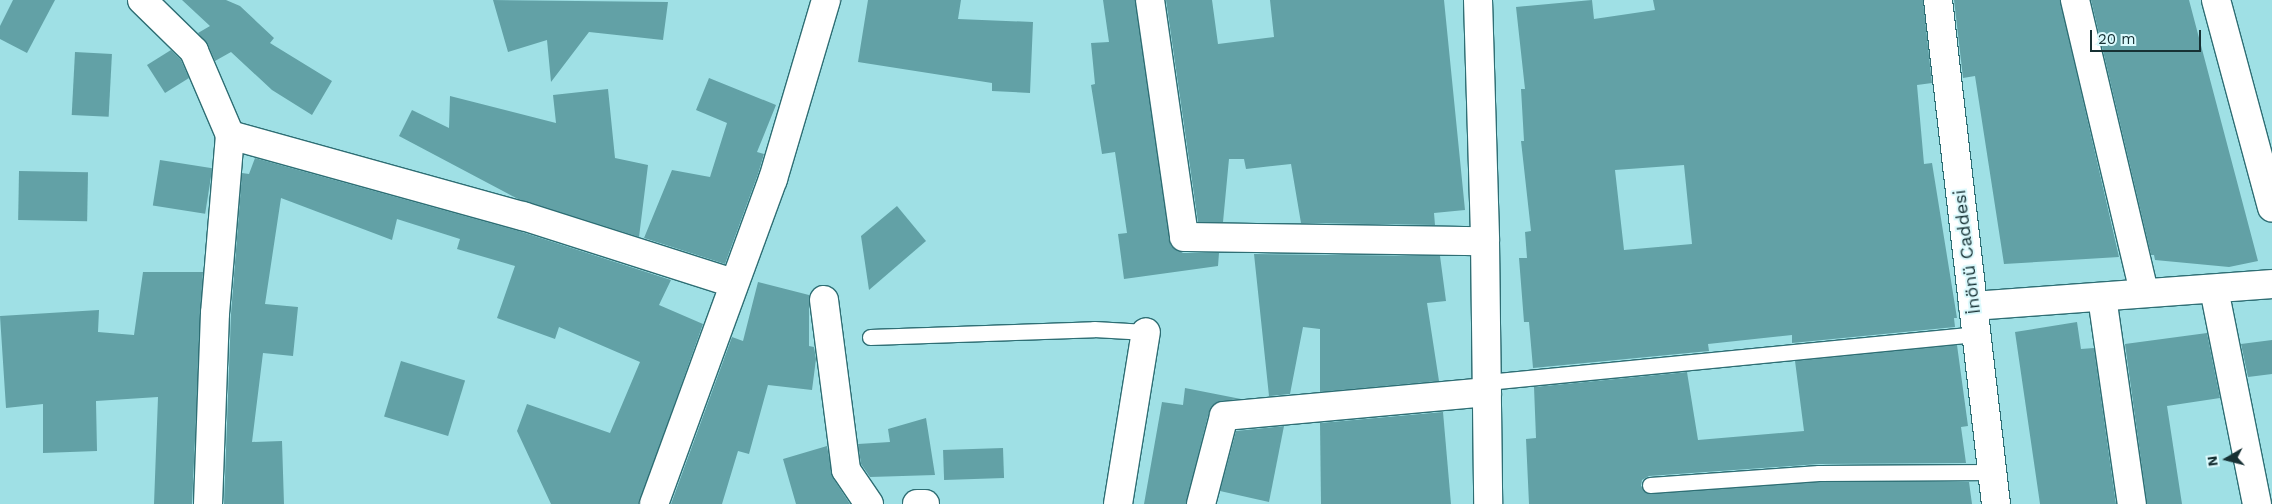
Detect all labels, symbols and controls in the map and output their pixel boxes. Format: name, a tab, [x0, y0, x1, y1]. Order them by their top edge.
scale bar	[2092, 20, 2203, 52]
text: 20 m	[2098, 30, 2136, 48]
street label: İnönü Caddesi	[1949, 188, 1985, 316]
north arrow	[2202, 434, 2252, 484]
text: N	[2204, 455, 2221, 467]

